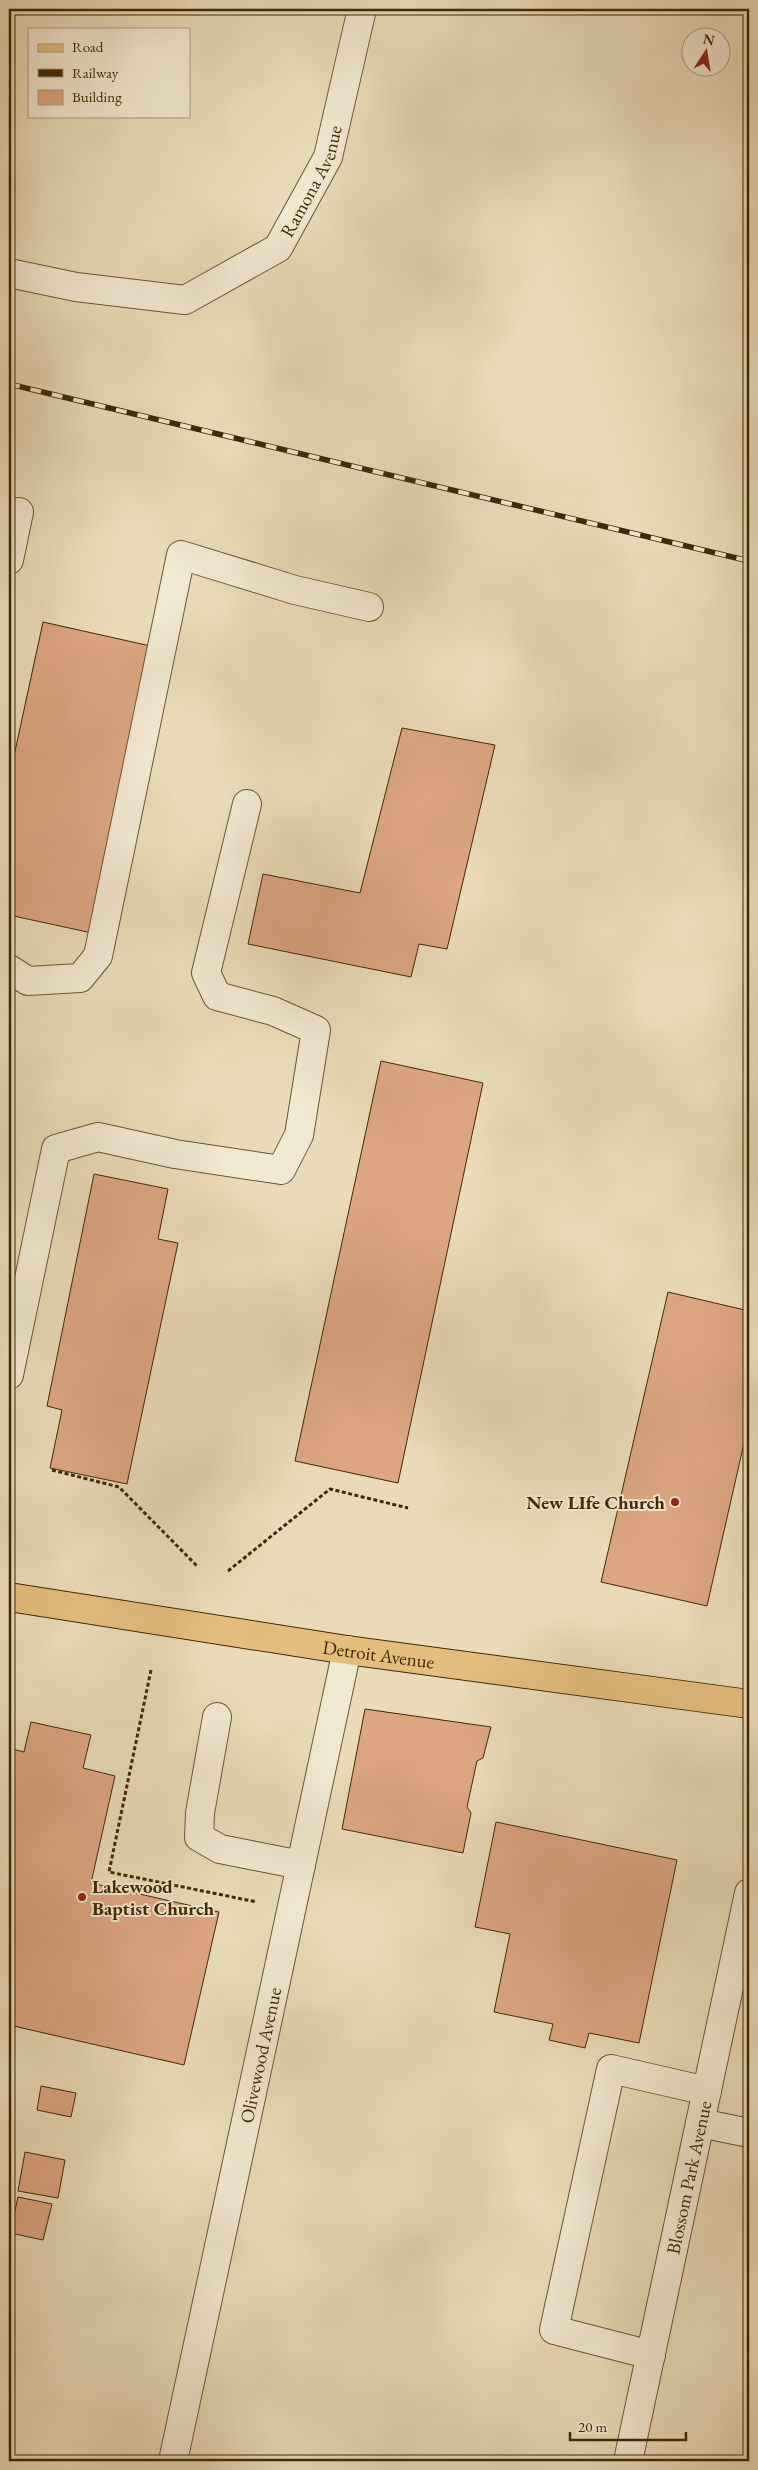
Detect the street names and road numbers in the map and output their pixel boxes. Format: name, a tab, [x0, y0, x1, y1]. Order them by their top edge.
street label: Ramona Avenue	[274, 123, 348, 242]
street label: Detroit Avenue	[321, 1634, 436, 1675]
street label: Olivewood Avenue	[234, 1985, 287, 2126]
street label: Blossom Park Avenue	[660, 2098, 717, 2256]

